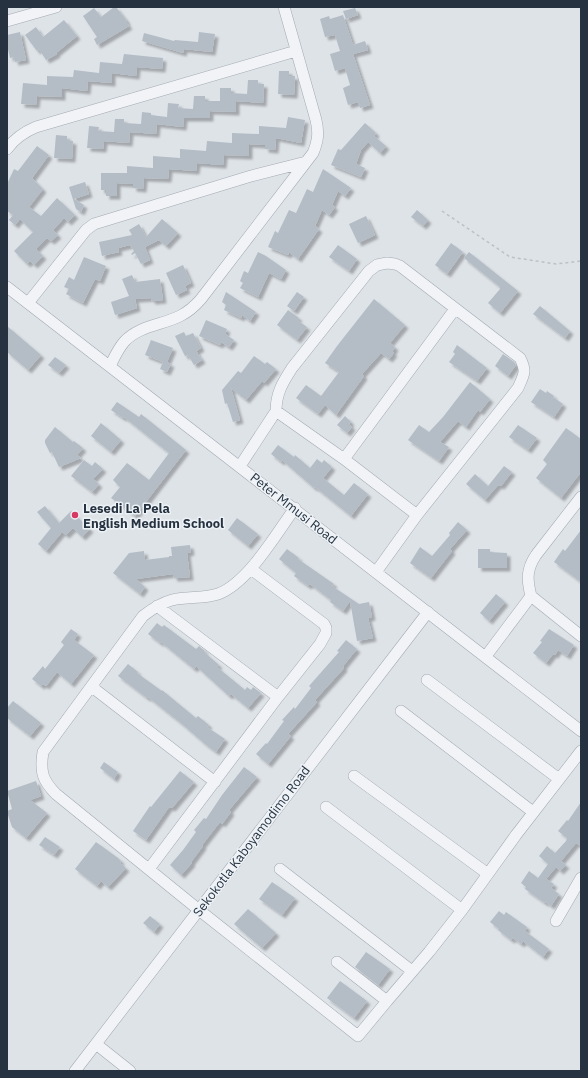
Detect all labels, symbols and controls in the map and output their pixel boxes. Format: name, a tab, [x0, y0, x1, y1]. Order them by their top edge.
street label: Peter Mmusi Road	[247, 469, 341, 548]
place label: Lesedi La Pela English Medium School	[83, 500, 224, 532]
marker: Lesedi La Pela English Medium School	[70, 510, 80, 520]
street label: Sekokotla Kaboyamodimo Road	[189, 762, 314, 920]

